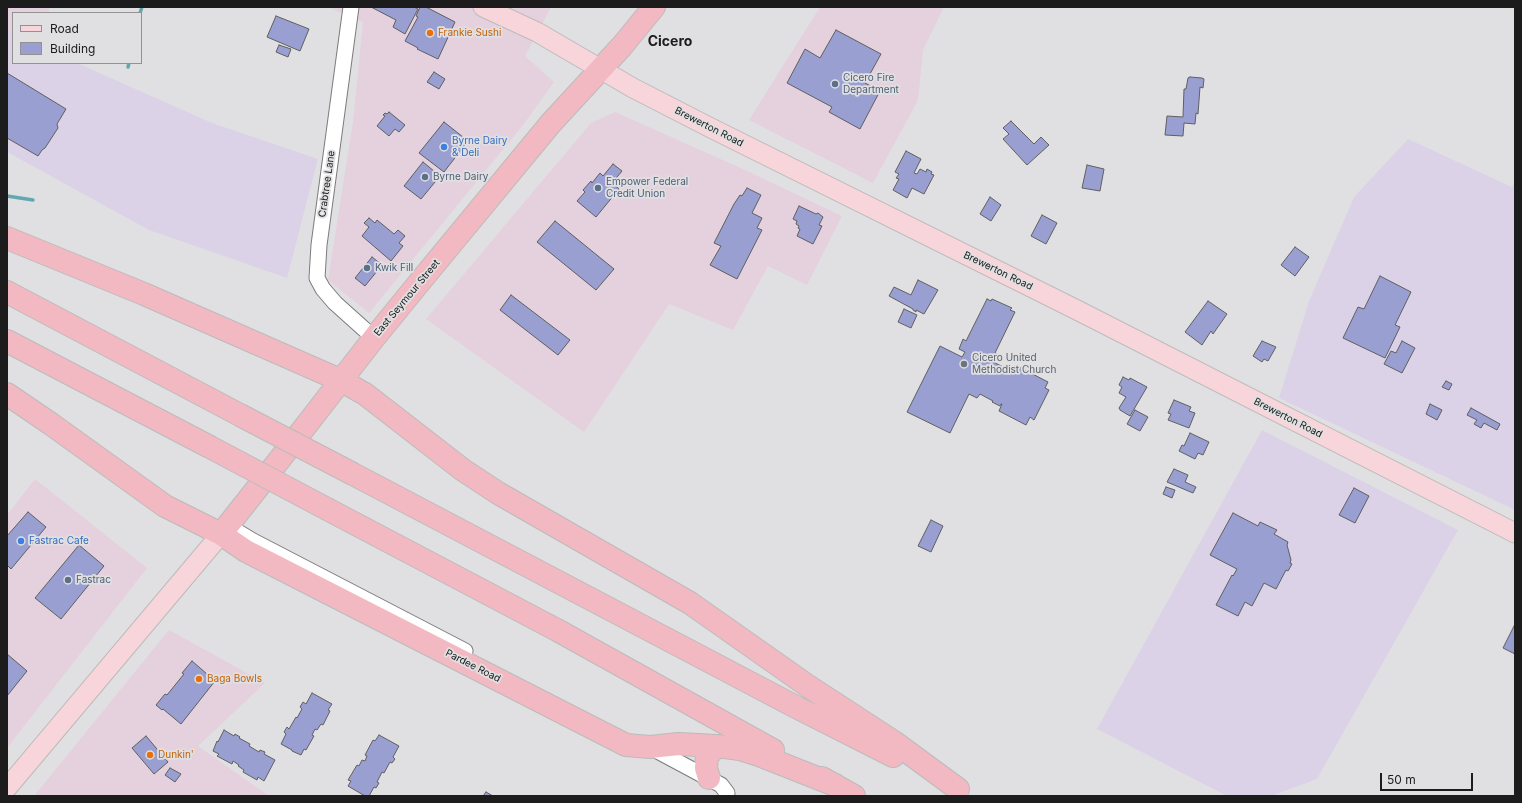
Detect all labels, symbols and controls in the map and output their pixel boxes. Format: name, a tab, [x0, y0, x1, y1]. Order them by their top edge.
legend	[12, 12, 142, 64]
text: Road	[50, 21, 79, 36]
place label: Frankie Sushi	[438, 27, 501, 39]
marker: Frankie Sushi	[425, 28, 435, 38]
district label: Cicero	[648, 34, 692, 50]
text: Building	[50, 41, 95, 56]
place label: Cicero Fire Department	[843, 72, 899, 96]
marker: Cicero Fire Department	[830, 79, 840, 89]
street label: Brewerton Road	[673, 105, 745, 149]
place label: Byrne Dairy & Deli	[452, 135, 507, 158]
marker: Byrne Dairy & Deli	[439, 142, 449, 152]
street label: Crabtree Lane	[316, 150, 338, 218]
place label: Byrne Dairy	[433, 171, 488, 183]
marker: Byrne Dairy	[420, 172, 430, 182]
place label: Empower Federal Credit Union	[606, 176, 688, 200]
marker: Empower Federal Credit Union	[593, 183, 603, 193]
street label: Brewerton Road	[961, 249, 1035, 293]
street label: East Seymour Street	[372, 257, 442, 339]
place label: Kwik Fill	[375, 262, 413, 274]
marker: Kwik Fill	[362, 263, 372, 273]
place label: Cicero United Methodist Church	[972, 352, 1056, 376]
marker: Cicero United Methodist Church	[959, 359, 969, 369]
street label: Brewerton Road	[1252, 396, 1324, 440]
place label: Fastrac Cafe	[29, 535, 89, 547]
marker: Fastrac Cafe	[16, 536, 26, 546]
place label: Fastrac	[76, 574, 111, 586]
marker: Fastrac	[63, 575, 73, 585]
street label: Pardee Road	[443, 647, 503, 685]
place label: Baga Bowls	[207, 673, 262, 685]
marker: Baga Bowls	[194, 674, 204, 684]
place label: Dunkin'	[158, 749, 194, 761]
marker: Dunkin'	[145, 750, 155, 760]
scale bar	[1382, 765, 1475, 791]
text: 50 m	[1387, 772, 1416, 787]

